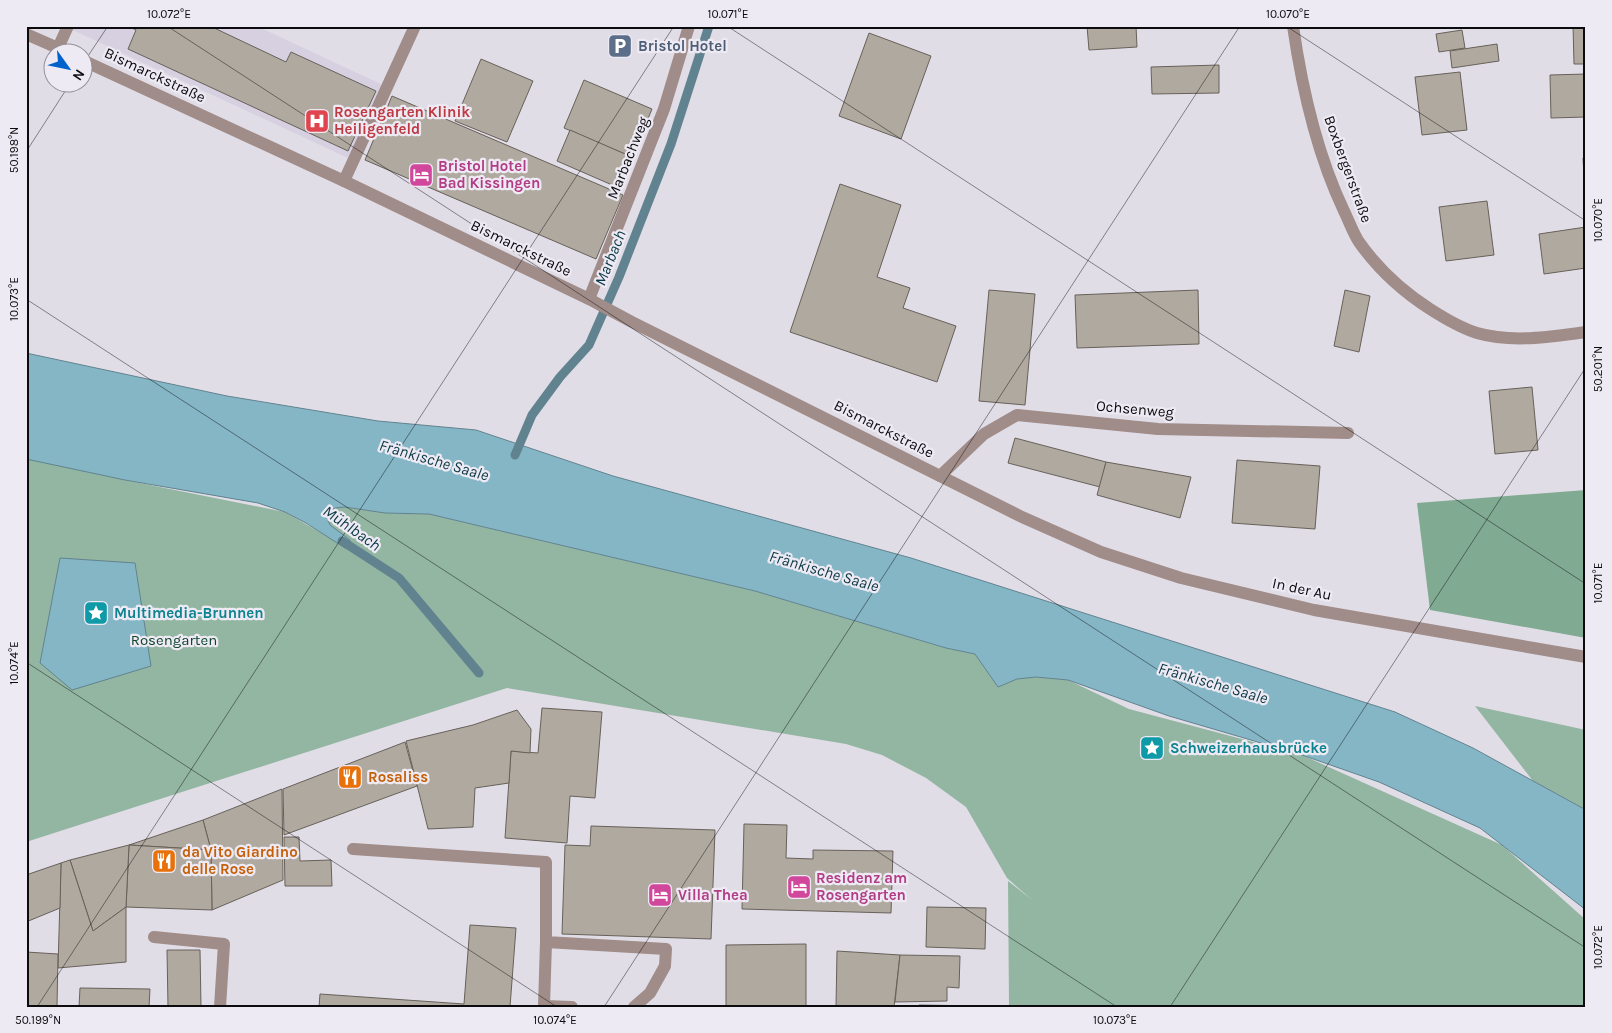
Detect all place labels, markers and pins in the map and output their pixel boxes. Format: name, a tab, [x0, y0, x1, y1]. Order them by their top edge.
parking icon: Bristol Hotel	[607, 33, 633, 59]
place label: Bristol Hotel	[638, 37, 727, 55]
place label: Rosengarten Klinik Heiligenfeld	[334, 103, 470, 138]
hospital icon: Rosengarten Klinik Heiligenfeld	[304, 108, 330, 134]
place label: Bristol Hotel Bad Kissingen	[438, 157, 540, 192]
hotel icon: Bristol Hotel Bad Kissingen	[408, 162, 434, 188]
place icon: Multimedia-Brunnen	[83, 600, 109, 626]
place label: Multimedia-Brunnen	[114, 604, 264, 622]
place icon: Schweizerhausbrücke	[1139, 735, 1165, 761]
place label: Schweizerhausbrücke	[1170, 739, 1327, 757]
restaurant icon: Rosaliss	[337, 764, 363, 790]
place label: Rosaliss	[368, 768, 428, 786]
place label: da Vito Giardino delle Rose	[182, 843, 298, 878]
restaurant icon: da Vito Giardino delle Rose	[151, 848, 177, 874]
place label: Residenz am Rosengarten	[816, 869, 907, 904]
hotel icon: Residenz am Rosengarten	[786, 874, 812, 900]
hotel icon: Villa Thea	[647, 882, 673, 908]
place label: Villa Thea	[678, 886, 748, 904]

